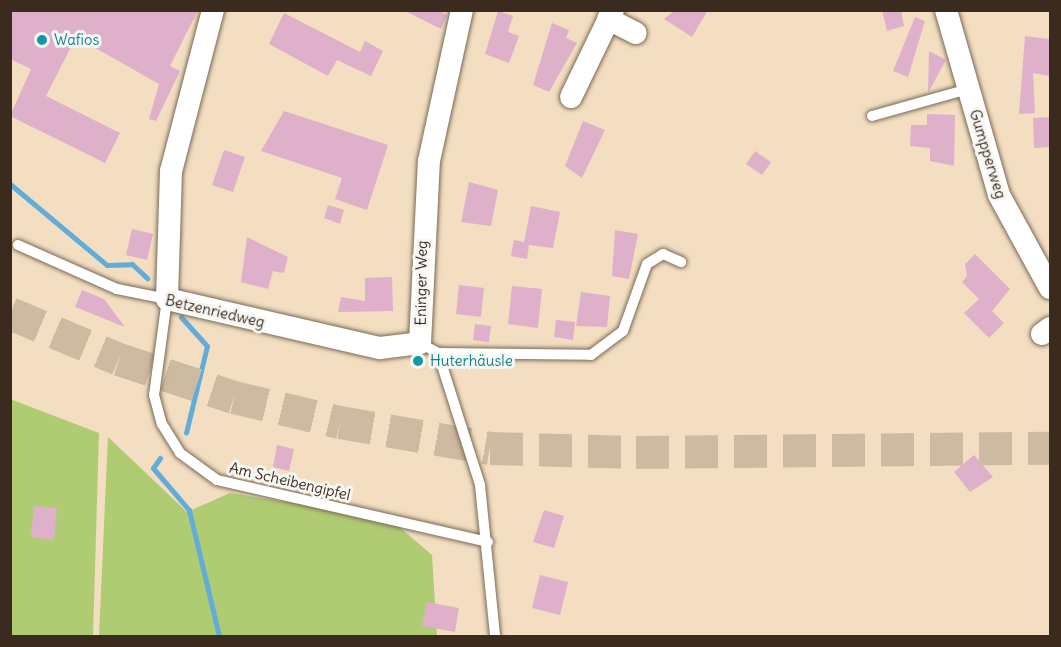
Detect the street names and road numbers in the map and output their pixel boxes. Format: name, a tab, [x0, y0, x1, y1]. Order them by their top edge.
street label: Gumpperweg	[966, 107, 1010, 201]
street label: Eninger Weg	[411, 240, 431, 326]
street label: Betzenriedweg	[164, 291, 266, 331]
street label: Am Scheibengipfel	[228, 458, 352, 504]

